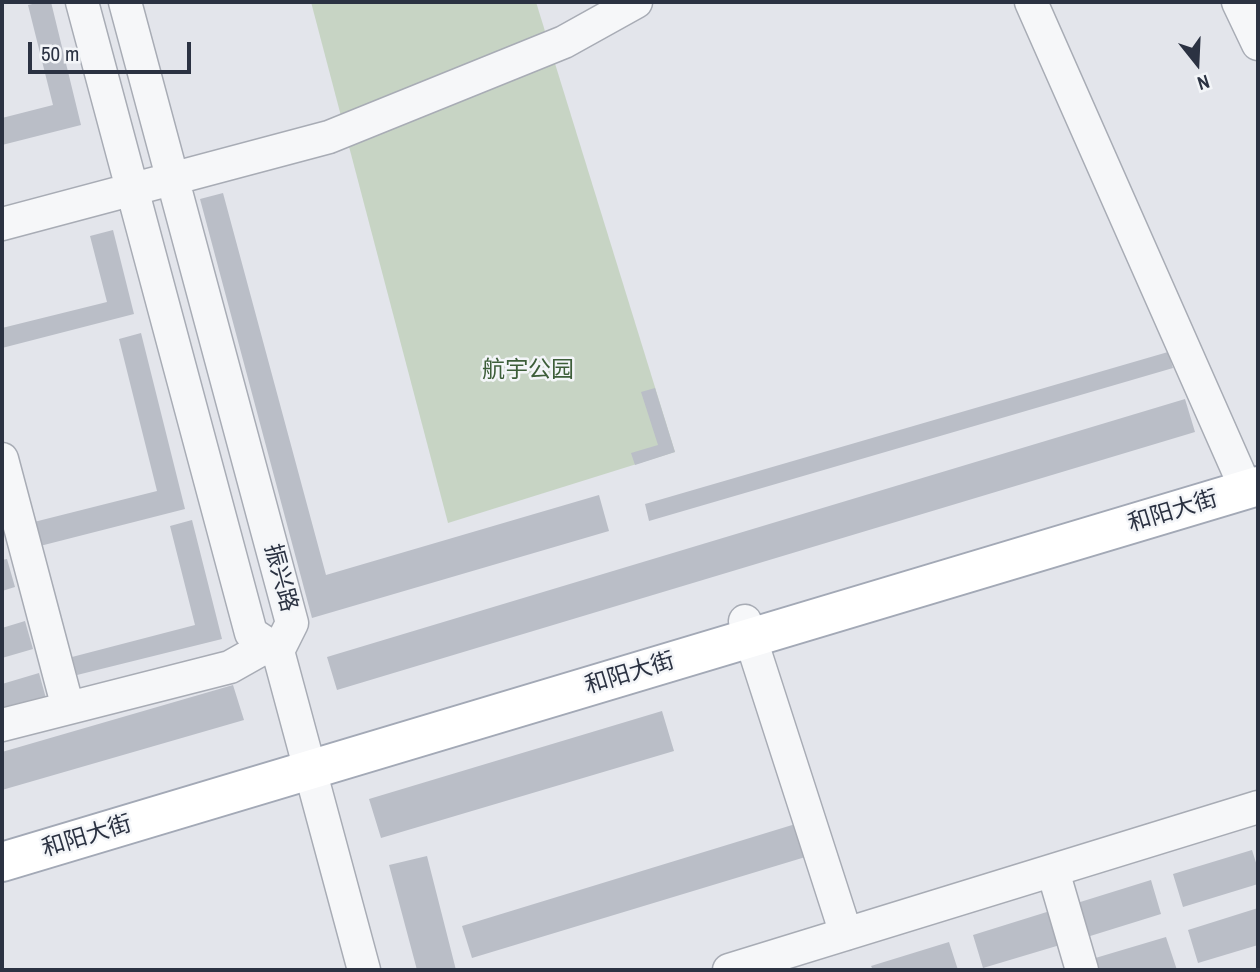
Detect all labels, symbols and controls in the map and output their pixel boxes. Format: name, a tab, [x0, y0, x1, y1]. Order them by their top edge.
scale bar	[32, 28, 194, 72]
north arrow	[1162, 28, 1232, 98]
text: 50 m	[41, 39, 79, 68]
text: N	[1194, 69, 1213, 97]
park label: 航宇公园	[482, 357, 574, 385]
street label: 和阳大街	[1125, 485, 1221, 539]
street label: 振兴路	[258, 541, 302, 615]
street label: 和阳大街	[582, 647, 678, 701]
street label: 和阳大街	[39, 810, 135, 864]

